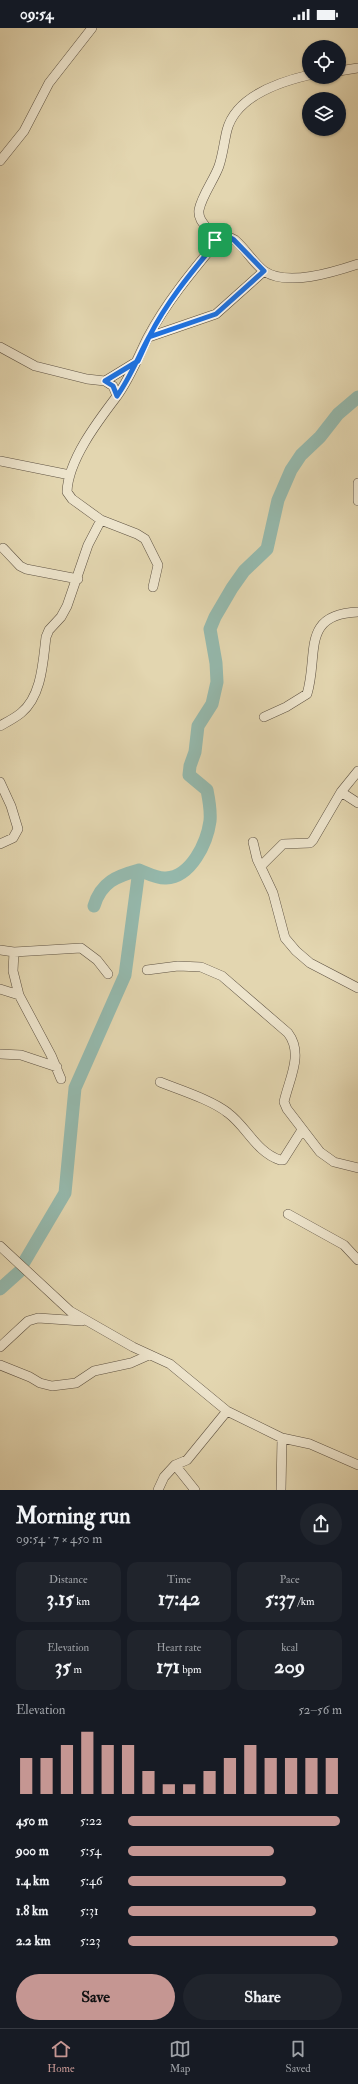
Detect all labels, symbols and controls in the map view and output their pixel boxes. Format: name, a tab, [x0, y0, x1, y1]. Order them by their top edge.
text: 09:54	[20, 5, 53, 24]
map controls	[302, 40, 346, 136]
button: locate	[302, 40, 346, 84]
button: layers	[302, 92, 346, 136]
pin	[198, 223, 232, 257]
icon: arrive	[204, 229, 226, 251]
text: Morning run	[16, 1502, 131, 1530]
button: share	[300, 1503, 342, 1545]
text: 09:54 · 7 × 450 m	[16, 1531, 102, 1547]
text: Distance	[49, 1573, 88, 1586]
text: Time	[167, 1573, 191, 1586]
text: Pace	[280, 1573, 300, 1586]
text: 3.15	[47, 1586, 74, 1611]
text: 17:42	[158, 1586, 200, 1611]
text: 5:37	[265, 1586, 295, 1611]
text: km	[74, 1595, 90, 1608]
text: /km	[295, 1595, 314, 1608]
text: Elevation	[47, 1641, 89, 1654]
text: Heart rate	[157, 1641, 201, 1654]
text: kcal	[281, 1641, 298, 1654]
text: 35	[55, 1654, 71, 1679]
text: 171	[156, 1654, 180, 1679]
text: 209	[274, 1654, 305, 1679]
text: m	[71, 1663, 82, 1676]
text: bpm	[180, 1663, 202, 1676]
text: Elevation	[16, 1702, 66, 1718]
text: 52–56 m	[298, 1702, 342, 1718]
text: 450 m	[16, 1813, 48, 1829]
text: 5:22	[80, 1813, 102, 1829]
text: 900 m	[16, 1843, 49, 1859]
text: 5:54	[80, 1843, 101, 1859]
text: 1.4 km	[16, 1873, 49, 1889]
text: 5:46	[80, 1873, 103, 1889]
text: 1.8 km	[16, 1903, 48, 1919]
text: 5:31	[80, 1903, 99, 1919]
text: 2.2 km	[16, 1933, 51, 1949]
text: 5:23	[80, 1933, 101, 1949]
button: Save	[16, 1974, 175, 2020]
button: Share	[183, 1974, 342, 2020]
tab: Home	[47, 2038, 75, 2075]
tab: Map	[169, 2038, 191, 2075]
tab: Saved	[286, 2038, 311, 2075]

